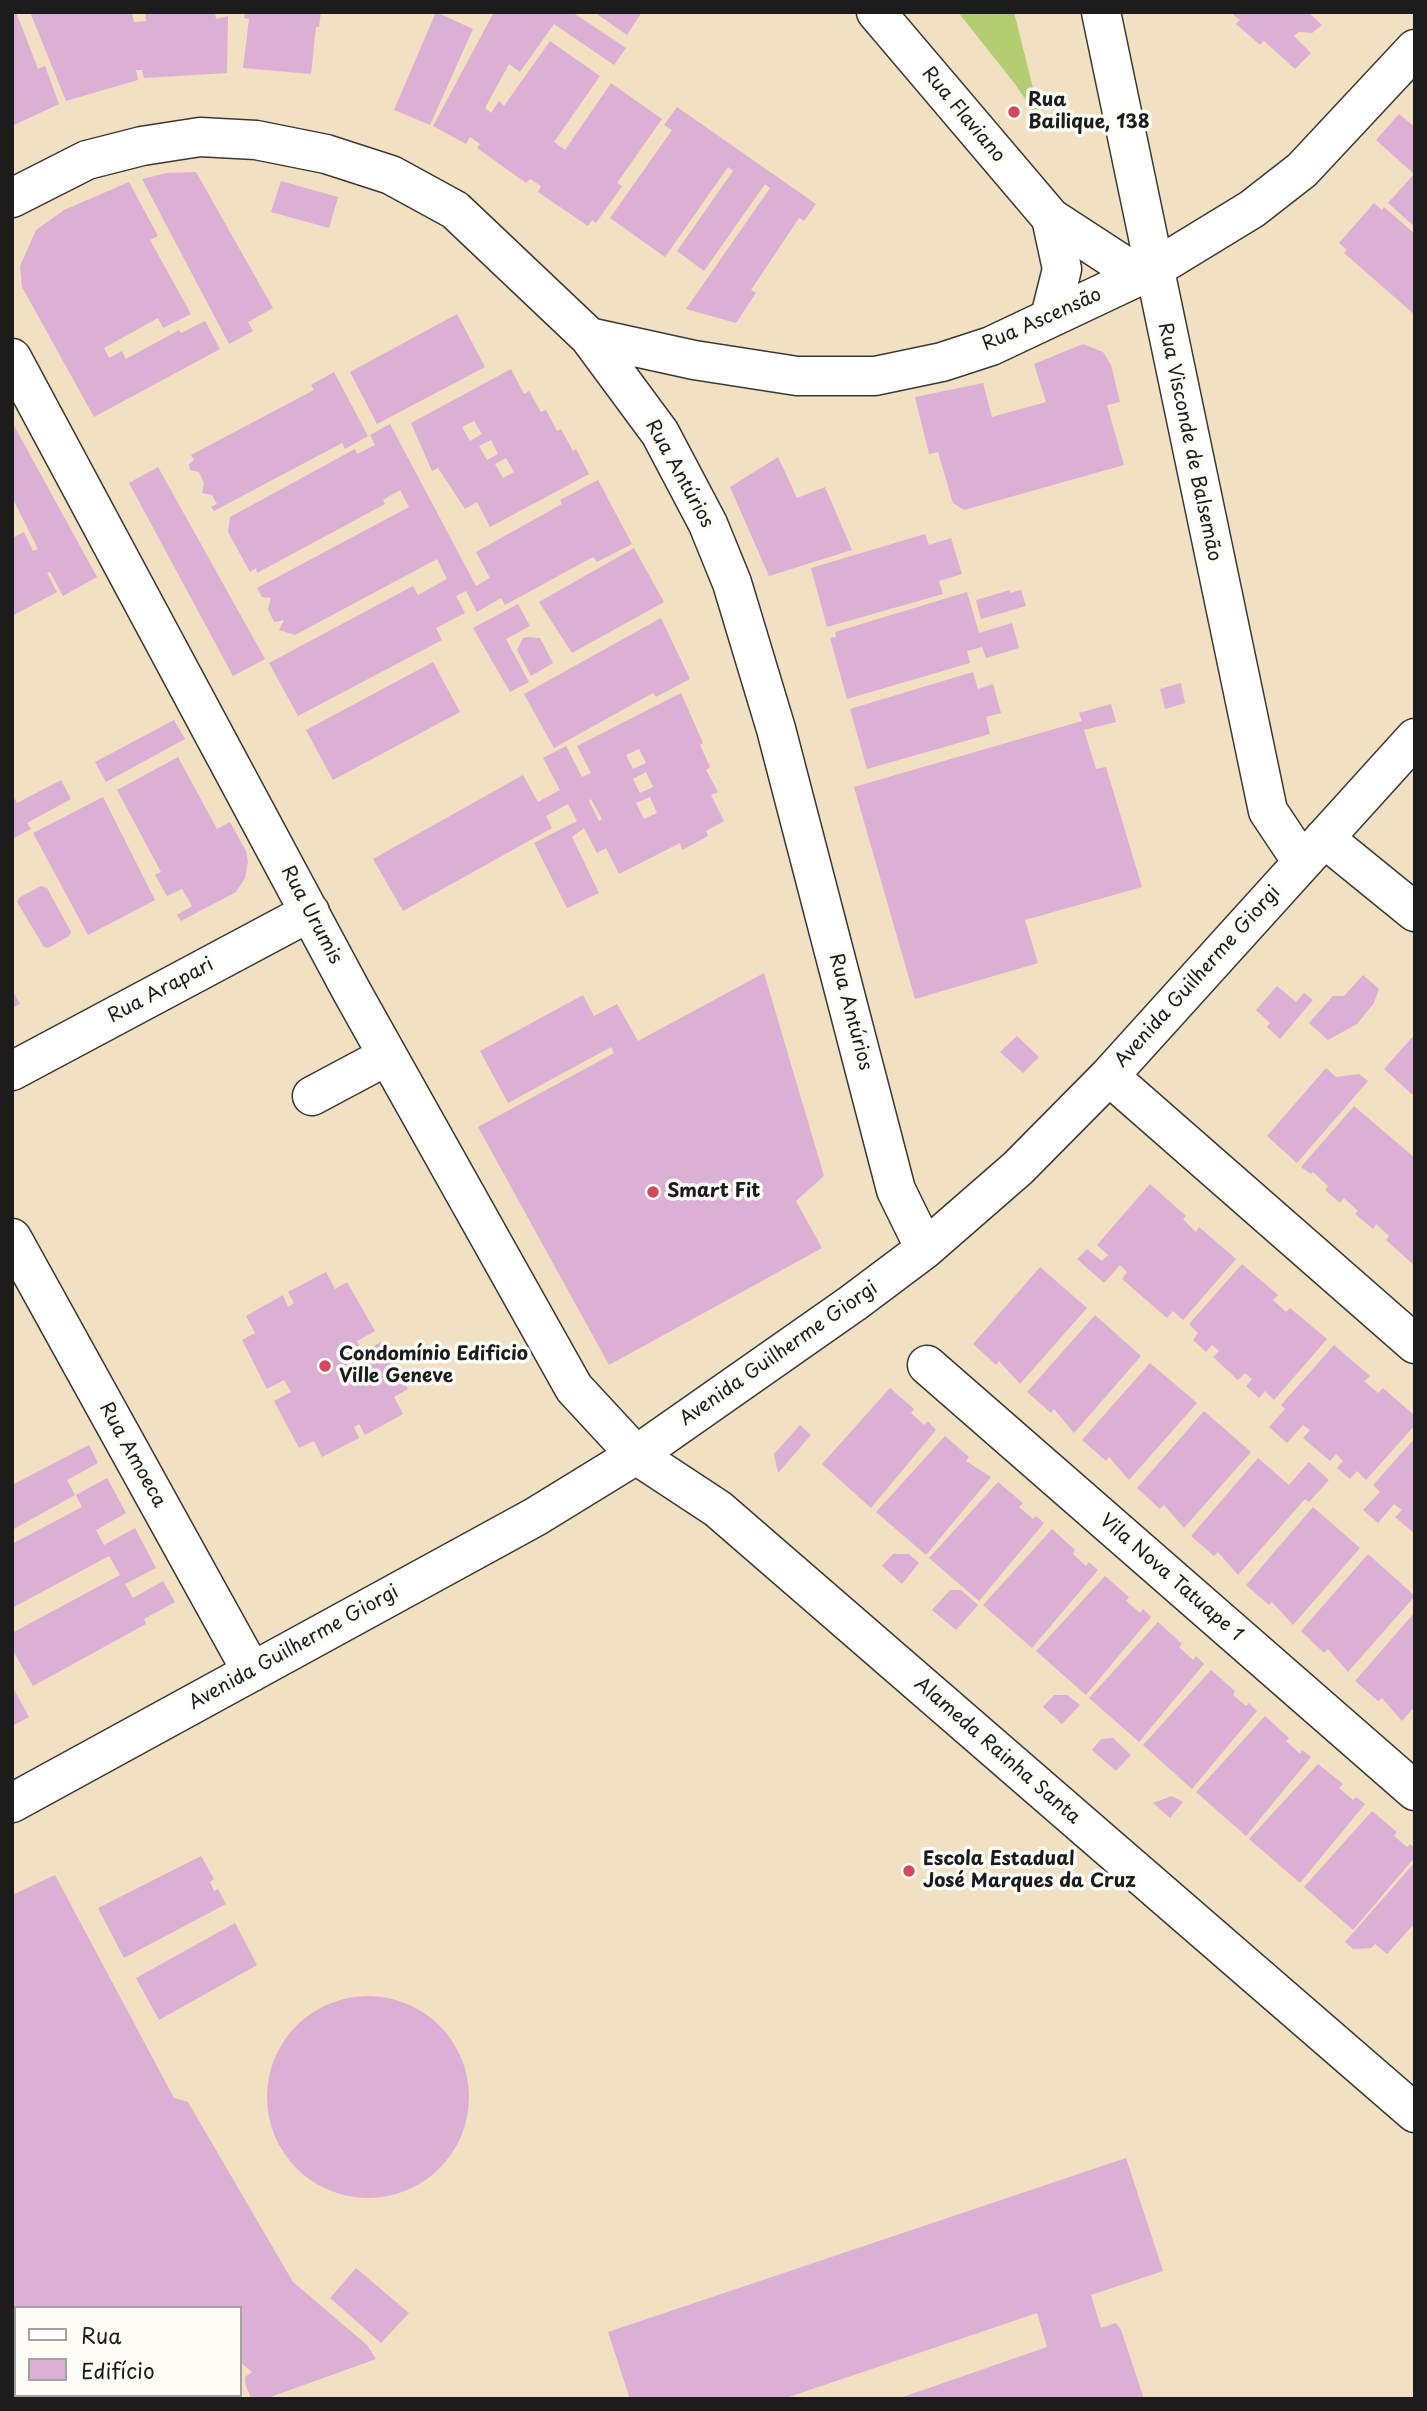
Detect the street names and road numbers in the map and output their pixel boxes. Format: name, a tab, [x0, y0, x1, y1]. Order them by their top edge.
street label: Rua Flaviano	[916, 63, 1010, 167]
street label: Rua Ascensão	[979, 283, 1105, 357]
street label: Rua Visconde de Balsemão	[1153, 321, 1225, 563]
street label: Rua Antúrios	[640, 416, 718, 532]
street label: Rua Urumis	[276, 862, 346, 968]
street label: Avenida Guilherme Giorgi	[1110, 882, 1286, 1072]
street label: Rua Antúrios	[823, 951, 877, 1073]
street label: Rua Arapari	[104, 954, 218, 1028]
street label: Avenida Guilherme Giorgi	[676, 1277, 882, 1431]
street label: Rua Amoeca	[94, 1398, 170, 1512]
street label: Vila Nova Tatuape 1	[1095, 1510, 1247, 1646]
street label: Avenida Guilherme Giorgi	[185, 1581, 403, 1715]
street label: Alameda Rainha Santa	[909, 1673, 1085, 1829]

